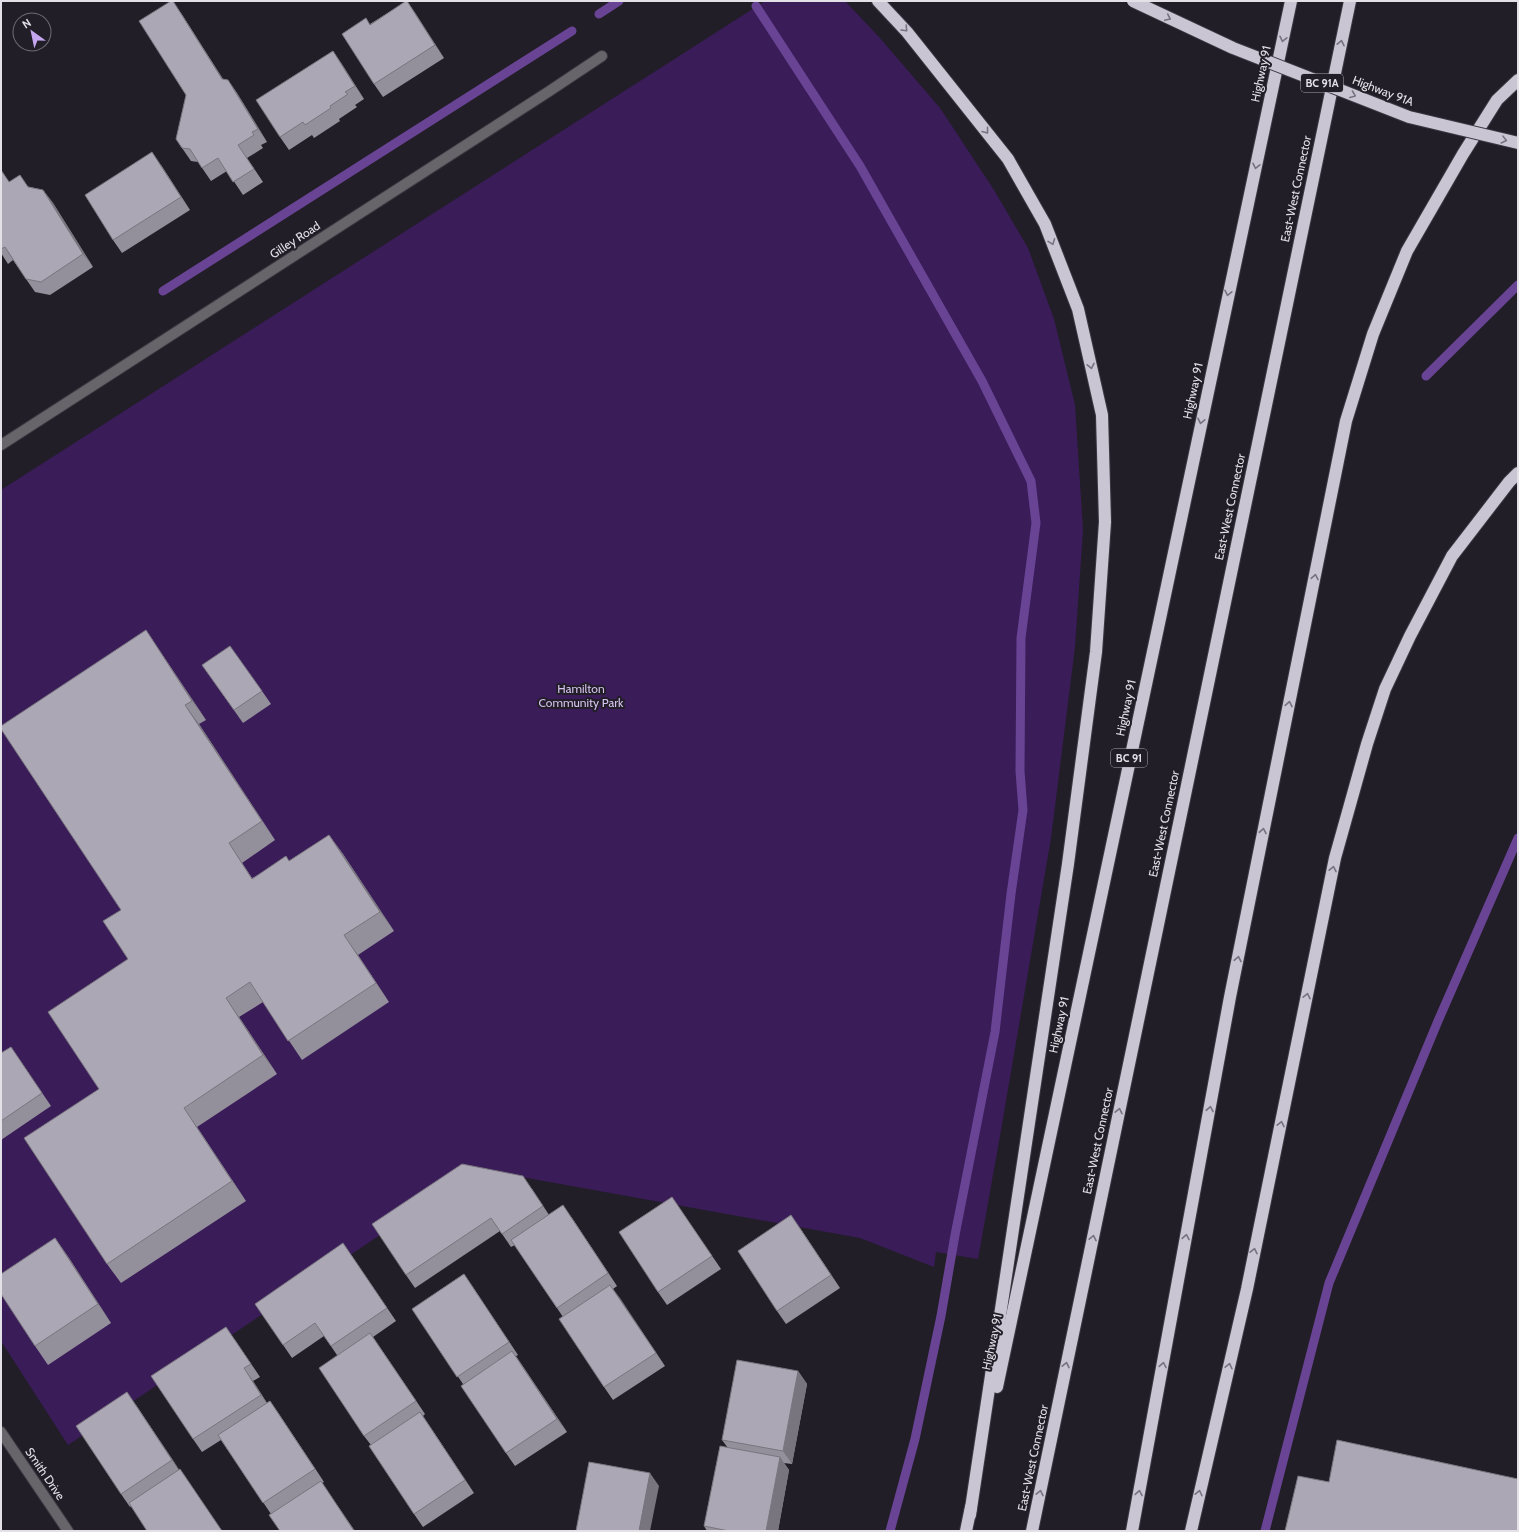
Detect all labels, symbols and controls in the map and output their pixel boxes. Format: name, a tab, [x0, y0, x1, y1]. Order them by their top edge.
north arrow	[12, 12, 52, 52]
one-way arrow	[1164, 13, 1171, 21]
text: N	[19, 16, 34, 32]
one-way arrow	[900, 24, 908, 32]
one-way arrow	[1279, 36, 1287, 42]
one-way arrow	[1337, 40, 1345, 46]
street label: Highway 91	[1247, 44, 1274, 103]
street label: Highway 91A	[1350, 72, 1416, 109]
road number: BC 91A	[1301, 74, 1343, 92]
one-way arrow	[1349, 90, 1356, 98]
one-way arrow	[981, 126, 988, 133]
street label: East-West Connector	[1277, 134, 1314, 243]
one-way arrow	[1500, 135, 1507, 143]
one-way arrow	[1252, 163, 1260, 169]
street label: Gilley Road	[267, 218, 323, 261]
one-way arrow	[1047, 239, 1055, 246]
one-way arrow	[1225, 290, 1233, 297]
street label: Highway 91	[1179, 361, 1206, 420]
one-way arrow	[1086, 363, 1094, 369]
one-way arrow	[1198, 417, 1206, 424]
street label: East-West Connector	[1211, 452, 1248, 561]
one-way arrow	[1310, 573, 1318, 580]
street label: Highway 91	[1112, 678, 1139, 737]
park label: Hamilton Community Park	[539, 681, 624, 710]
one-way arrow	[1285, 701, 1293, 707]
road number: BC 91	[1111, 749, 1147, 767]
street label: East-West Connector	[1145, 769, 1182, 878]
one-way arrow	[1259, 828, 1267, 835]
one-way arrow	[1328, 866, 1336, 872]
one-way arrow	[1233, 956, 1241, 962]
one-way arrow	[1302, 993, 1310, 999]
street label: Highway 91	[1045, 995, 1072, 1054]
street label: East-West Connector	[1079, 1086, 1116, 1195]
one-way arrow	[1205, 1106, 1213, 1112]
one-way arrow	[1114, 1108, 1123, 1114]
one-way arrow	[1276, 1120, 1284, 1127]
one-way arrow	[1181, 1234, 1190, 1240]
one-way arrow	[1088, 1235, 1096, 1241]
one-way arrow	[1250, 1248, 1258, 1254]
street label: Highway 91	[978, 1312, 1005, 1371]
one-way arrow	[1062, 1362, 1070, 1369]
one-way arrow	[1158, 1362, 1166, 1368]
one-way arrow	[1224, 1363, 1232, 1370]
street label: East-West Connector	[1014, 1403, 1051, 1512]
street label: Smith Drive	[22, 1445, 68, 1503]
one-way arrow	[1035, 1490, 1044, 1496]
one-way arrow	[1134, 1490, 1143, 1496]
one-way arrow	[1195, 1490, 1203, 1496]

